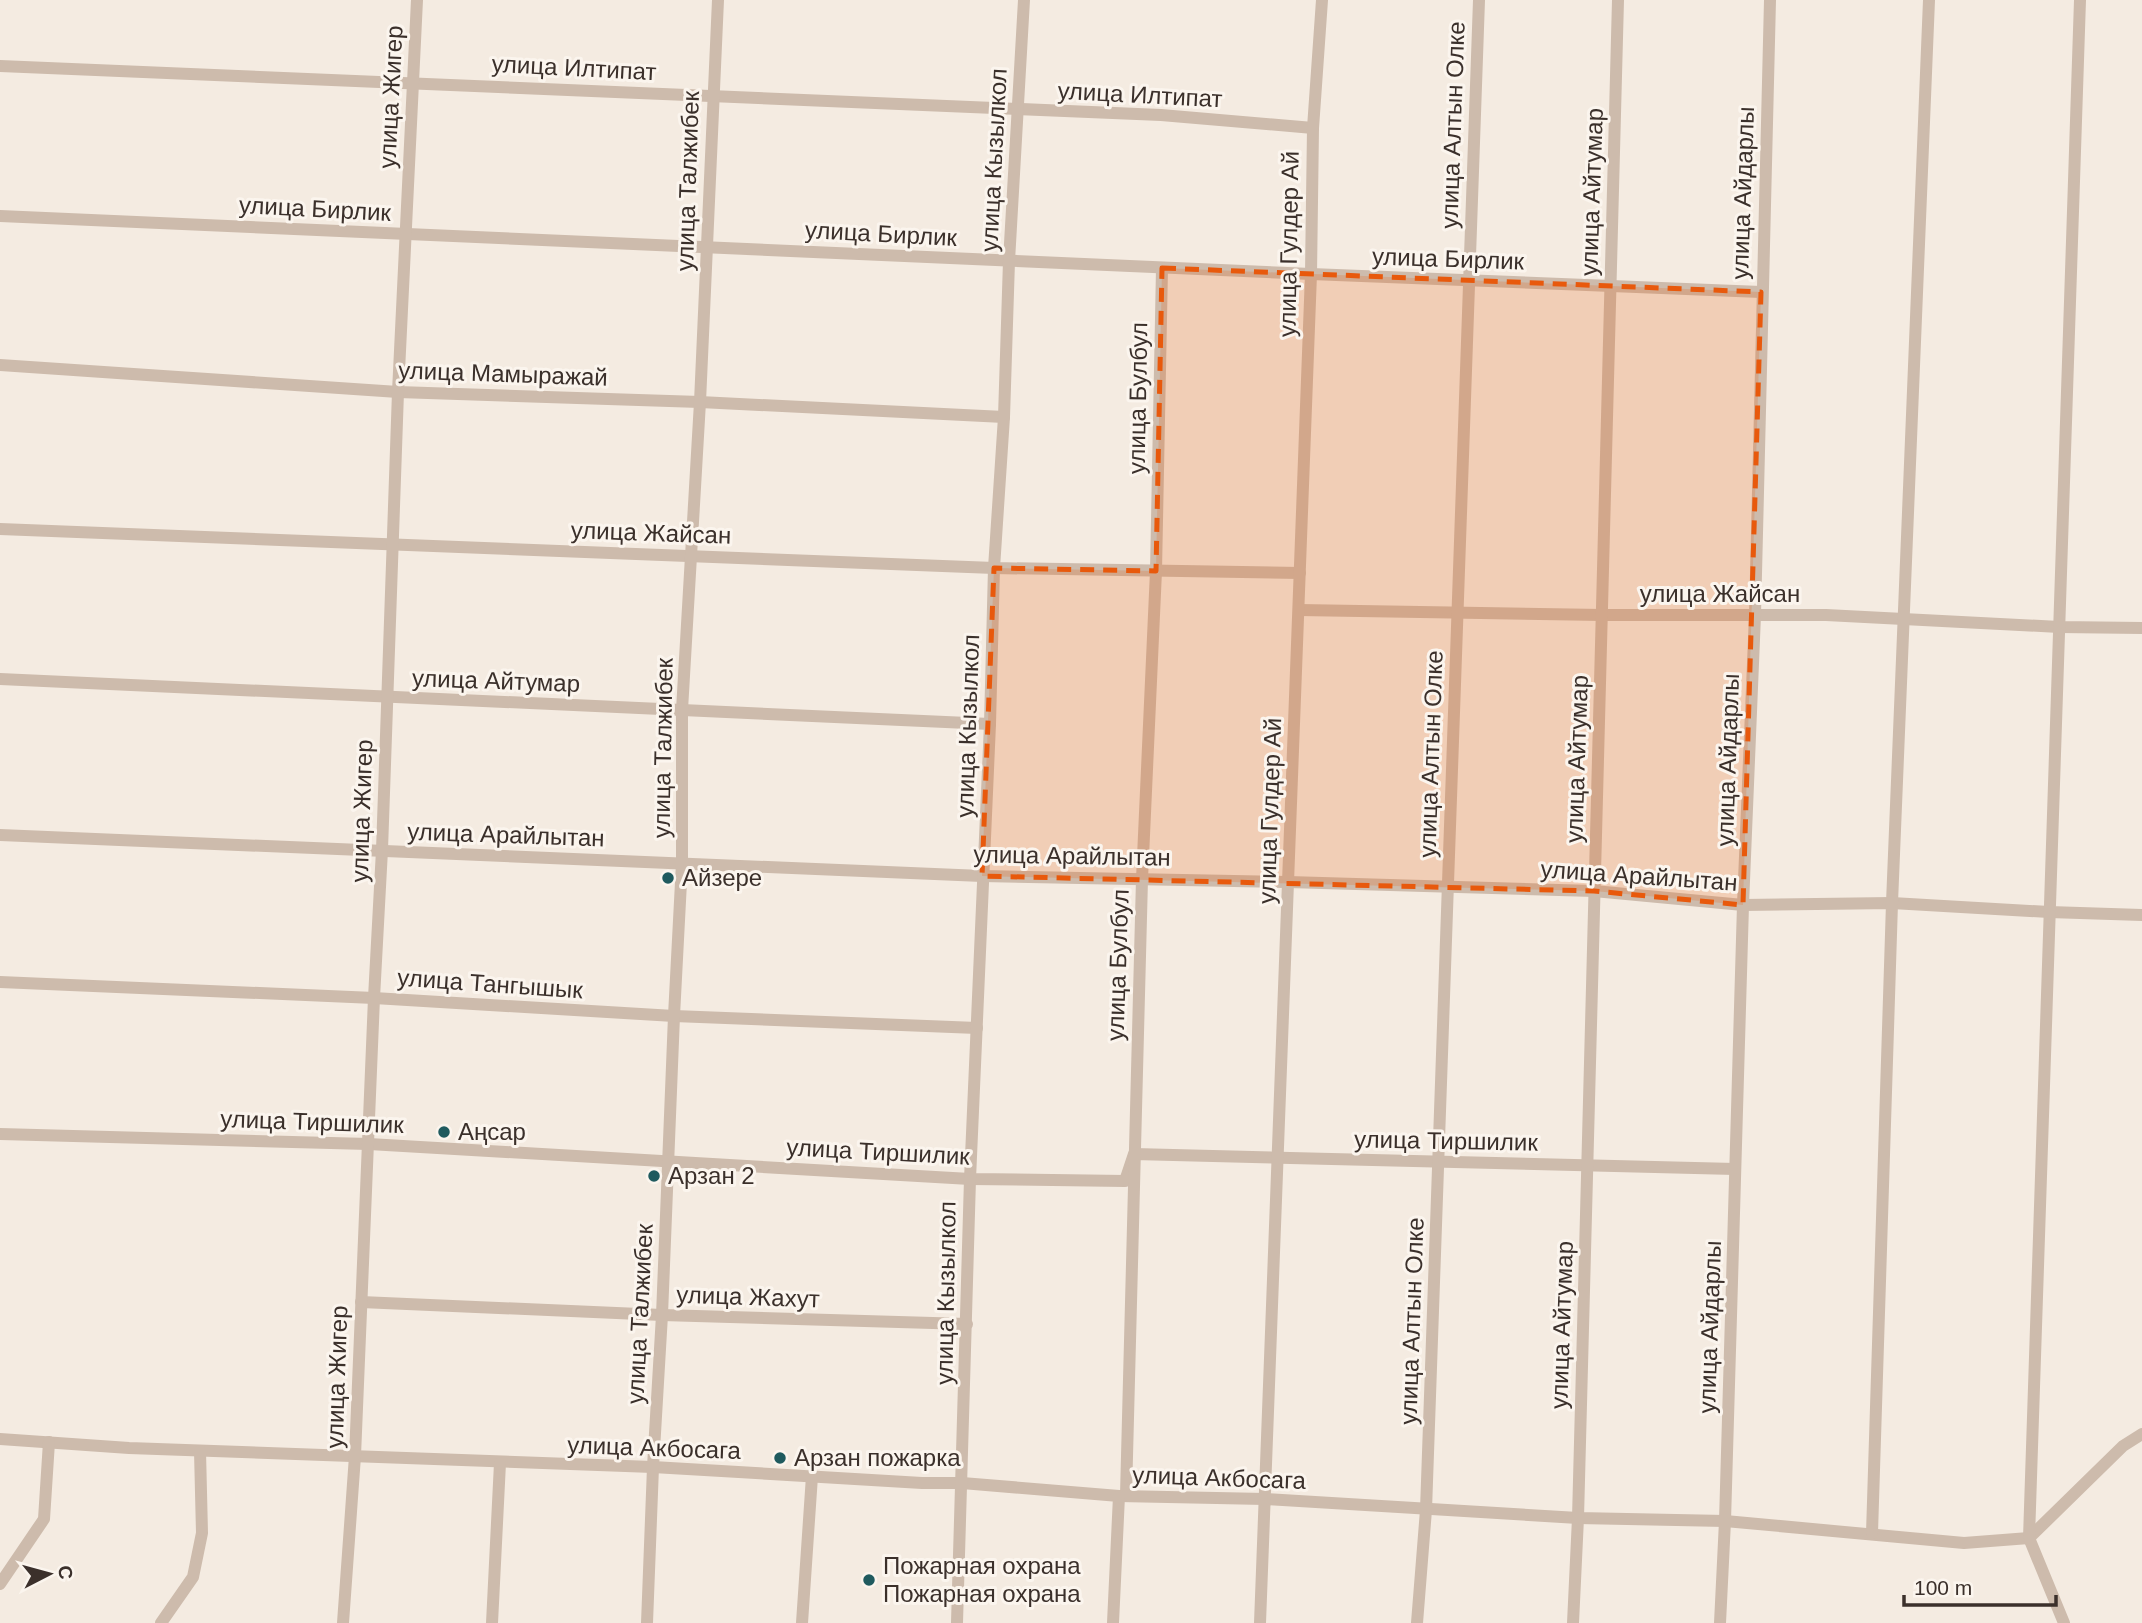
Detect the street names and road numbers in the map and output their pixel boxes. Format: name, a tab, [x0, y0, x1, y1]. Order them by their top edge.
street label: улица Алтын Олке	[1435, 21, 1470, 229]
street label: улица Жигер	[373, 25, 408, 169]
street label: улица Илтипат	[491, 50, 657, 85]
street label: улица Кызылкол	[975, 68, 1012, 252]
street label: улица Илтипат	[1057, 77, 1223, 112]
street label: улица Талжибек	[671, 90, 704, 272]
street label: улица Айдарлы	[1726, 106, 1759, 280]
street label: улица Айтумар	[1575, 107, 1608, 277]
street label: улица Гулдер Ай	[1273, 151, 1304, 337]
street label: улица Бирлик	[238, 191, 392, 226]
street label: улица Бирлик	[804, 216, 958, 251]
street label: улица Бирлик	[1371, 242, 1525, 275]
street label: улица Булбул	[1123, 322, 1152, 474]
street label: улица Мамыражай	[398, 356, 608, 391]
street label: улица Жайсан	[570, 516, 732, 549]
street label: улица Жайсан	[1640, 580, 1800, 607]
street label: улица Кызылкол	[951, 634, 984, 818]
street label: улица Алтын Олке	[1413, 650, 1448, 858]
street label: улица Талжибек	[647, 657, 678, 838]
street label: улица Айтумар	[411, 664, 581, 697]
street label: улица Айдарлы	[1711, 673, 1744, 847]
street label: улица Айтумар	[1560, 674, 1593, 844]
street label: улица Гулдер Ай	[1253, 717, 1286, 905]
street label: улица Жигер	[346, 739, 377, 883]
street label: улица Арайлытан	[407, 818, 605, 851]
street label: улица Арайлытан	[973, 840, 1171, 871]
street label: улица Арайлытан	[1540, 855, 1738, 896]
street label: улица Булбул	[1101, 889, 1134, 1041]
street label: улица Тангышык	[396, 964, 584, 1003]
street label: улица Тиршилик	[220, 1105, 405, 1138]
street label: улица Тиршилик	[1354, 1125, 1539, 1156]
street label: улица Тиршилик	[786, 1133, 971, 1170]
street label: улица Кызылкол	[930, 1201, 961, 1385]
street label: улица Алтын Олке	[1394, 1217, 1429, 1425]
street label: улица Талжибек	[621, 1223, 658, 1405]
street label: улица Айтумар	[1545, 1240, 1578, 1410]
street label: улица Айдарлы	[1693, 1240, 1726, 1414]
street label: улица Жахут	[676, 1281, 820, 1312]
street label: улица Жигер	[321, 1305, 352, 1449]
street label: улица Акбосага	[567, 1431, 742, 1464]
street label: улица Акбосага	[1132, 1461, 1307, 1494]

